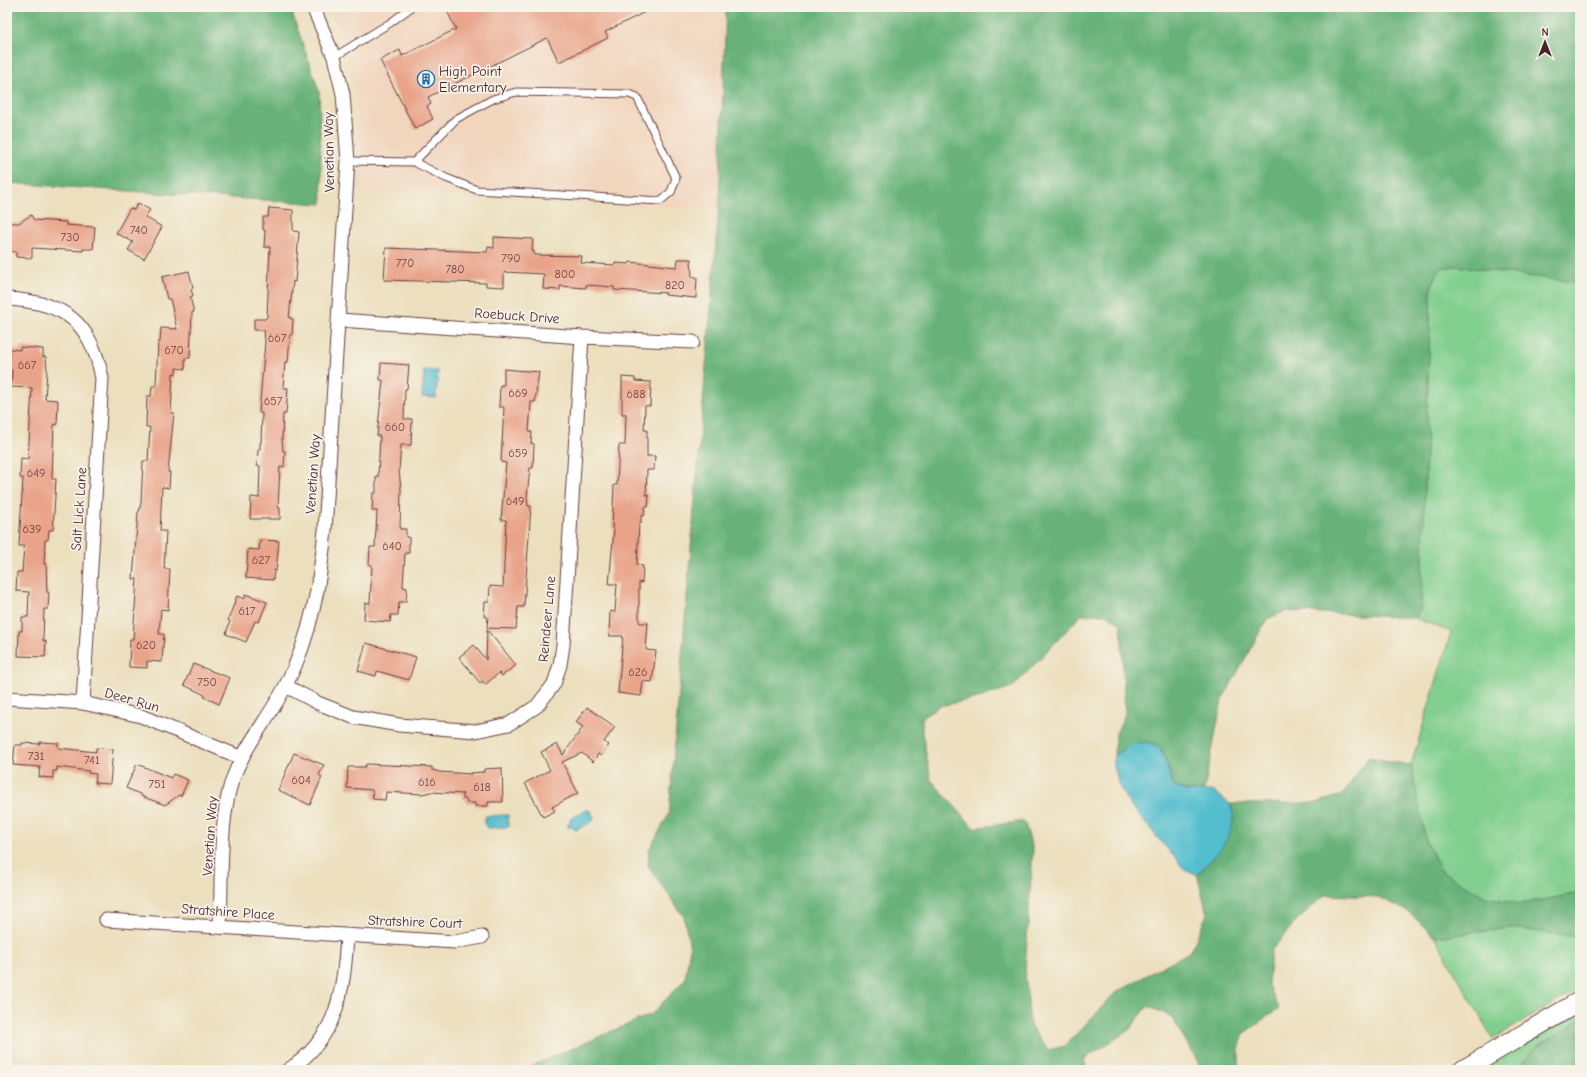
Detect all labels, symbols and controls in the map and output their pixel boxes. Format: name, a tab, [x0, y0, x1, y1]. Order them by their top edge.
north arrow	[1525, 22, 1565, 62]
text: N	[1541, 26, 1549, 39]
place label: High Point Elementary	[439, 63, 507, 96]
building icon: High Point Elementary	[416, 69, 436, 89]
street label: Venetian Way	[320, 111, 338, 192]
house number: 740	[130, 223, 148, 237]
house number: 730	[60, 230, 80, 244]
house number: 790	[501, 251, 521, 265]
house number: 770	[396, 256, 414, 270]
house number: 780	[445, 262, 465, 276]
house number: 800	[555, 267, 575, 281]
house number: 820	[665, 278, 685, 292]
street label: Roebuck Drive	[474, 305, 560, 327]
house number: 667	[268, 331, 287, 345]
house number: 670	[164, 343, 184, 357]
house number: 667	[18, 358, 37, 372]
house number: 669	[508, 386, 528, 400]
house number: 688	[627, 387, 645, 401]
house number: 657	[264, 394, 283, 408]
house number: 660	[385, 420, 405, 434]
street label: Venetian Way	[302, 433, 324, 514]
house number: 659	[508, 446, 528, 460]
house number: 649	[27, 466, 45, 480]
street label: Salt Lick Lane	[68, 467, 90, 551]
house number: 649	[506, 494, 524, 508]
house number: 639	[23, 522, 41, 536]
house number: 640	[382, 539, 402, 553]
house number: 627	[252, 553, 271, 567]
street label: Reindeer Lane	[535, 575, 559, 663]
house number: 617	[239, 604, 256, 618]
house number: 620	[136, 638, 156, 652]
house number: 626	[628, 665, 648, 679]
house number: 750	[197, 675, 217, 689]
street label: Deer Run	[103, 684, 161, 716]
house number: 731	[28, 749, 44, 763]
house number: 741	[84, 753, 100, 767]
house number: 604	[291, 773, 311, 787]
house number: 616	[418, 775, 436, 789]
house number: 751	[149, 777, 166, 791]
house number: 618	[473, 780, 491, 794]
street label: Venetian Way	[199, 795, 221, 876]
street label: Stratshire Place	[181, 900, 275, 924]
street label: Stratshire Court	[367, 912, 463, 932]

